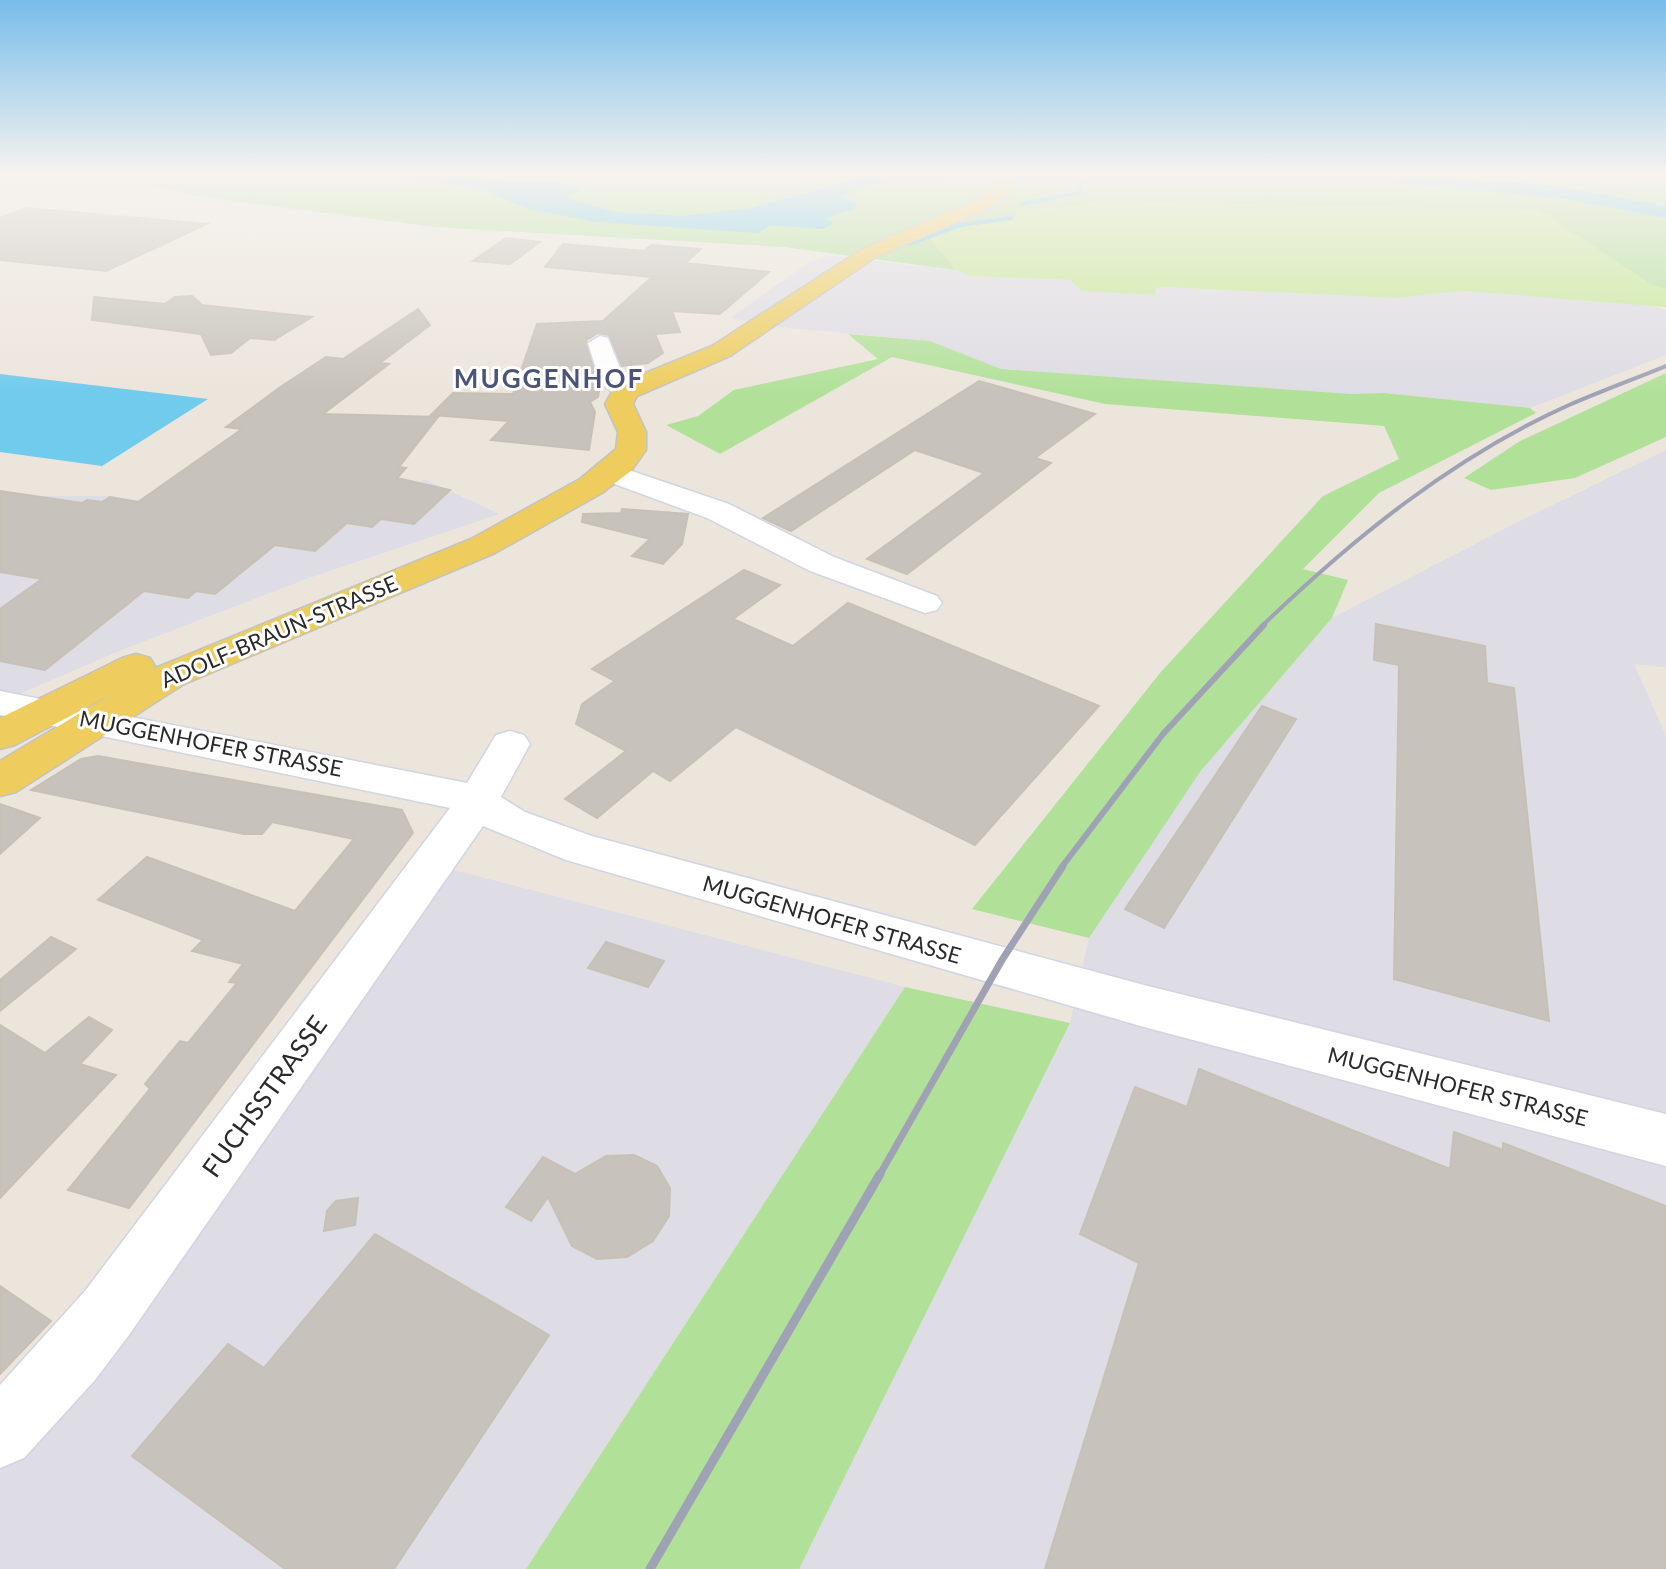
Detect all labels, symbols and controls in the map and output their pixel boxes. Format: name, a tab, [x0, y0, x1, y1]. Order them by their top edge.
district label: MUGGENHOF	[454, 362, 644, 394]
street label: ADOLF-BRAUN-STRASSE	[156, 569, 402, 693]
street label: MUGGENHOFER STRASSE	[77, 704, 345, 782]
street label: MUGGENHOFER STRASSE	[700, 869, 964, 969]
street label: FUCHSSTRASSE	[195, 1009, 333, 1183]
street label: MUGGENHOFER STRASSE	[1325, 1041, 1591, 1131]

